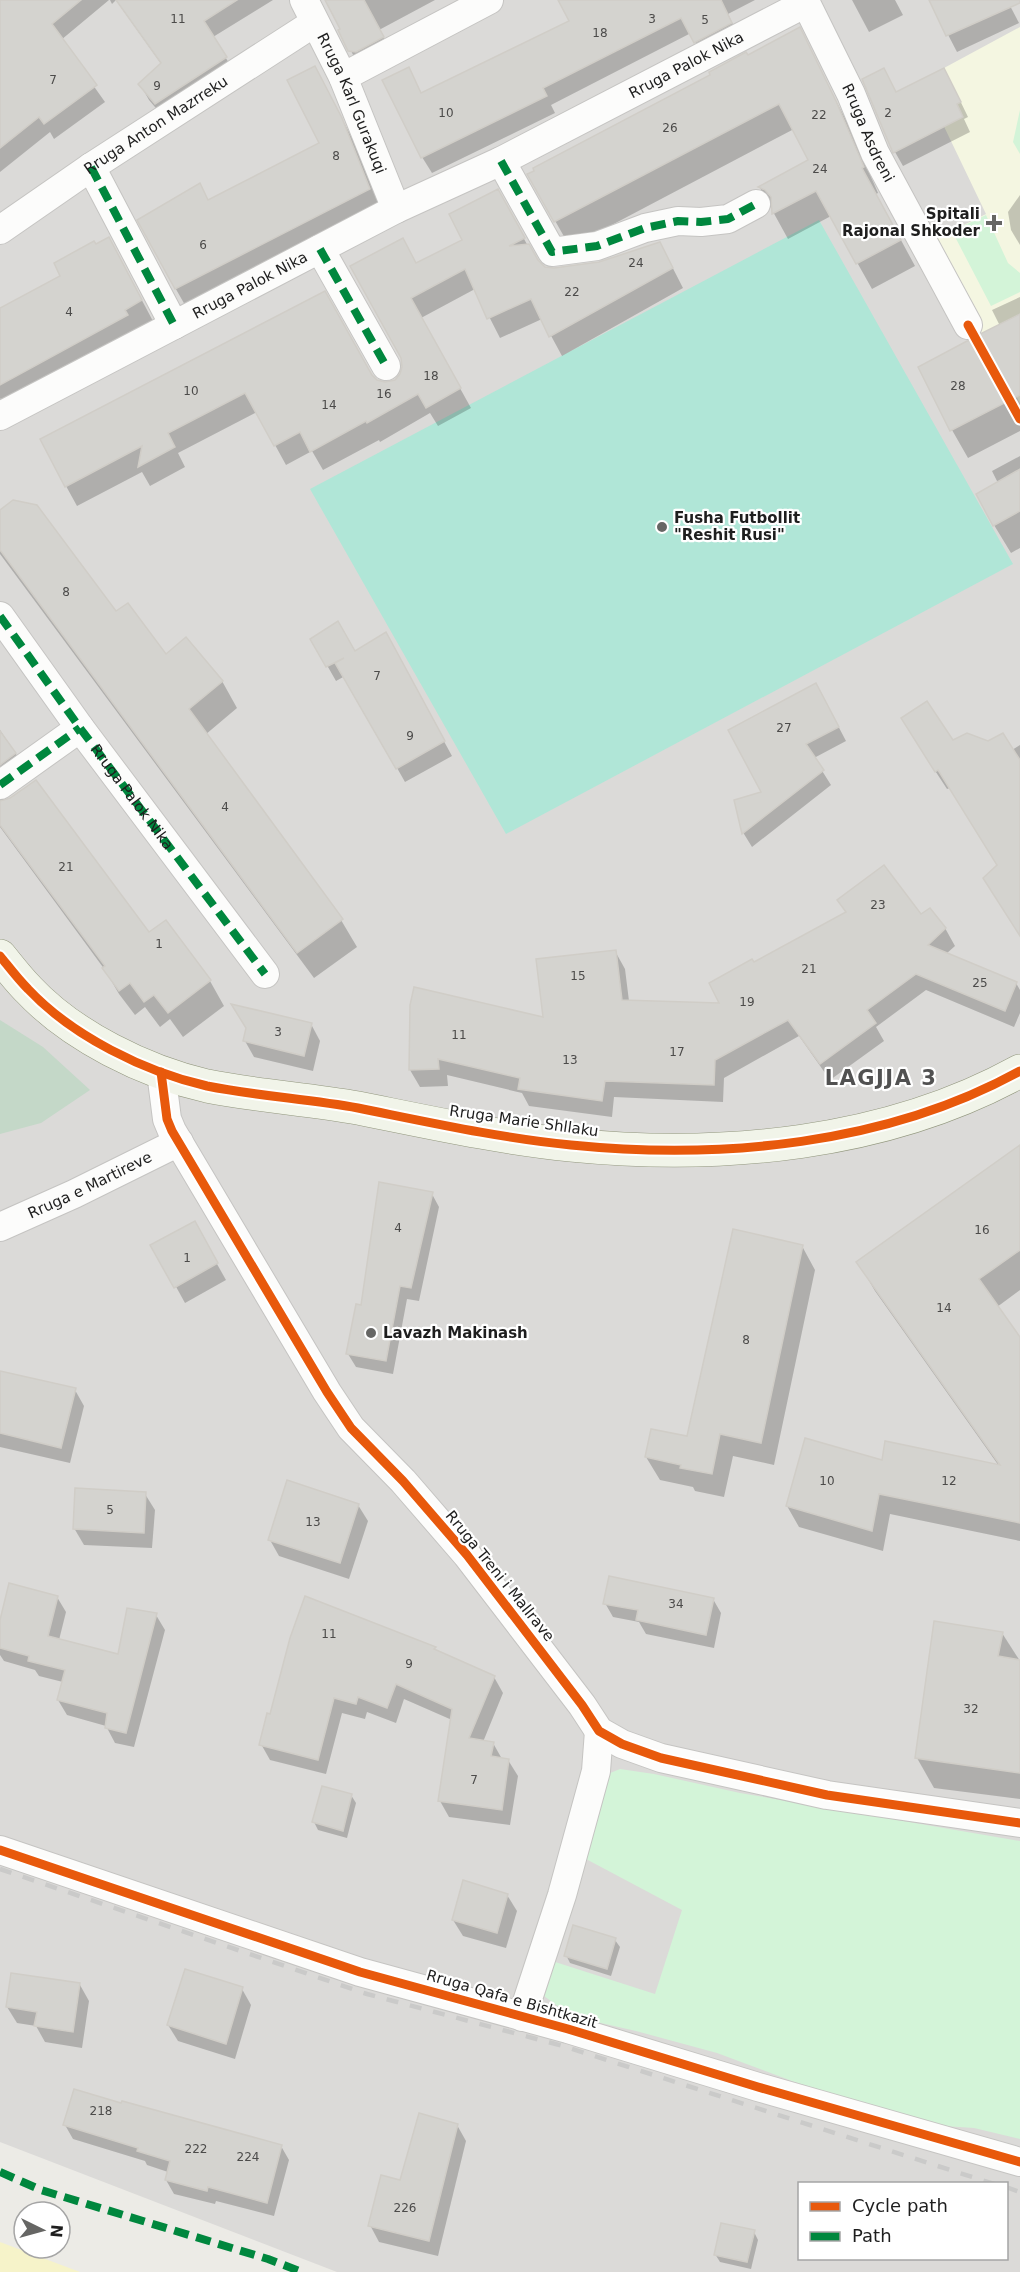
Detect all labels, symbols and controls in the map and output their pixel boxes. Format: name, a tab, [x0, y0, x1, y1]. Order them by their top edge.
house number: 11	[170, 12, 186, 26]
house number: 3	[648, 12, 656, 26]
house number: 5	[701, 13, 709, 27]
house number: 18	[592, 26, 608, 40]
street label: Rruga Palok Nika	[626, 28, 747, 102]
street label: Rruga Karl Gurakuqi	[313, 30, 390, 176]
street label: Rruga Anton Mazrreku	[81, 72, 231, 178]
house number: 7	[49, 73, 57, 87]
house number: 9	[153, 79, 161, 93]
street label: Rruga Asdreni	[838, 81, 898, 185]
house number: 10	[438, 106, 454, 120]
house number: 2	[884, 106, 892, 120]
house number: 22	[811, 108, 827, 122]
house number: 26	[662, 121, 678, 135]
house number: 8	[332, 149, 340, 163]
house number: 24	[812, 162, 828, 176]
place label: Spitali Rajonal Shkoder	[842, 205, 981, 240]
marker: Spitali Rajonal Shkoder	[985, 214, 1003, 232]
house number: 6	[199, 238, 207, 252]
street label: Rruga Palok Nika	[189, 248, 310, 323]
house number: 24	[628, 256, 644, 270]
house number: 22	[564, 285, 580, 299]
house number: 4	[65, 305, 73, 319]
house number: 18	[423, 369, 439, 383]
house number: 28	[950, 379, 966, 393]
house number: 10	[183, 384, 199, 398]
house number: 16	[376, 387, 392, 401]
house number: 14	[321, 398, 337, 412]
place label: Fusha Futbollit "Reshit Rusi"	[674, 509, 800, 544]
marker: Fusha Futbollit "Reshit Rusi"	[655, 520, 669, 534]
house number: 8	[62, 585, 70, 599]
house number: 7	[373, 669, 381, 683]
house number: 27	[776, 721, 792, 735]
house number: 9	[406, 729, 414, 743]
street label: Rruga Palok Nika	[87, 741, 177, 853]
house number: 4	[221, 800, 229, 814]
house number: 21	[58, 860, 74, 874]
house number: 23	[870, 898, 886, 912]
house number: 1	[155, 937, 163, 951]
house number: 21	[801, 962, 817, 976]
house number: 15	[570, 969, 586, 983]
house number: 25	[972, 976, 988, 990]
house number: 19	[739, 995, 755, 1009]
house number: 3	[274, 1025, 282, 1039]
house number: 11	[451, 1028, 467, 1042]
house number: 17	[669, 1045, 685, 1059]
house number: 13	[562, 1053, 578, 1067]
district label: LAGJJA 3	[825, 1066, 937, 1090]
street label: Rruga Marie Shllaku	[448, 1102, 600, 1140]
street label: Rruga e Martireve	[25, 1148, 155, 1222]
house number: 4	[394, 1221, 402, 1235]
house number: 16	[974, 1223, 990, 1237]
house number: 1	[183, 1251, 191, 1265]
house number: 14	[936, 1301, 952, 1315]
place label: Lavazh Makinash	[383, 1324, 528, 1342]
marker: Lavazh Makinash	[364, 1326, 378, 1340]
house number: 8	[742, 1333, 750, 1347]
house number: 10	[819, 1474, 835, 1488]
house number: 12	[941, 1474, 957, 1488]
house number: 5	[106, 1503, 114, 1517]
street label: Rruga Treni i Mallrave	[442, 1507, 558, 1645]
house number: 13	[305, 1515, 321, 1529]
house number: 34	[668, 1597, 684, 1611]
house number: 11	[321, 1627, 337, 1641]
house number: 9	[405, 1657, 413, 1671]
house number: 32	[963, 1702, 979, 1716]
house number: 7	[470, 1773, 478, 1787]
street label: Rruga Qafa e Bishtkazit	[424, 1966, 600, 2032]
house number: 218	[90, 2104, 112, 2118]
house number: 222	[185, 2142, 207, 2156]
house number: 224	[237, 2150, 259, 2164]
legend	[798, 2182, 1008, 2260]
text: Cycle path	[852, 2195, 948, 2216]
north arrow	[12, 2200, 72, 2260]
house number: 226	[394, 2201, 416, 2215]
text: N	[46, 2224, 66, 2239]
text: Path	[852, 2225, 892, 2246]

